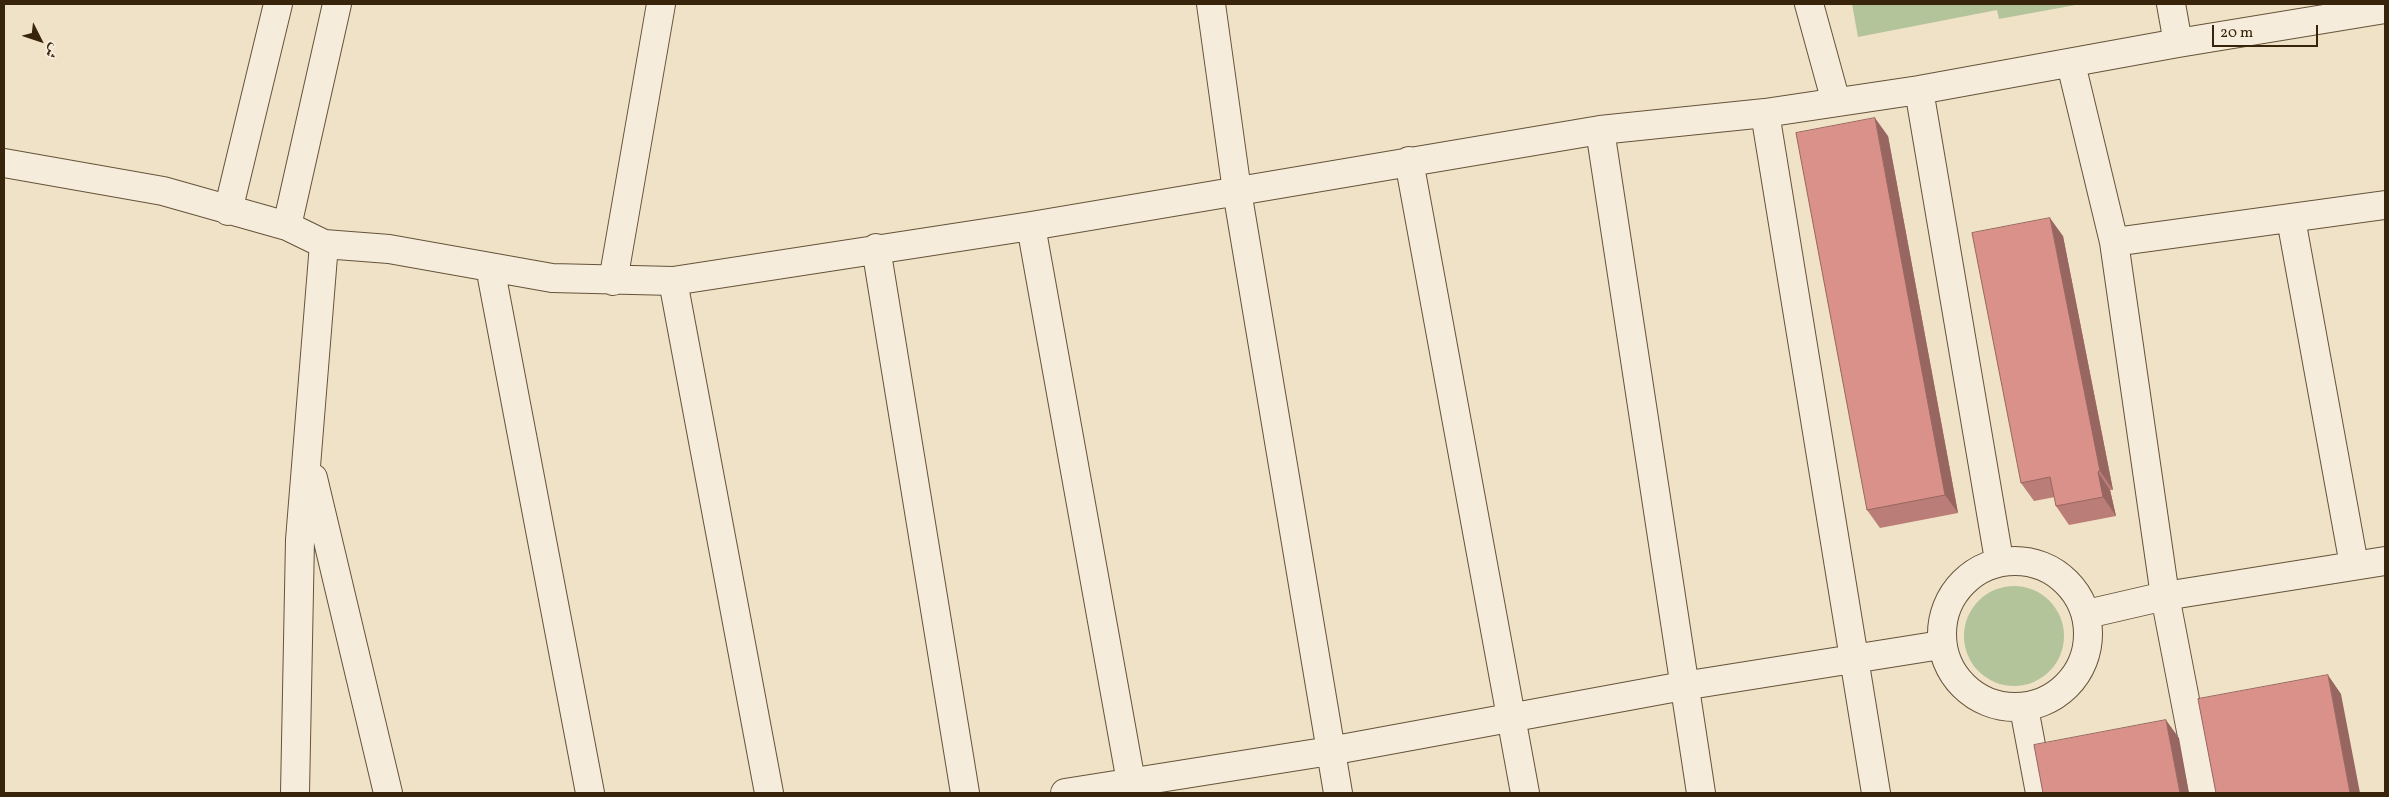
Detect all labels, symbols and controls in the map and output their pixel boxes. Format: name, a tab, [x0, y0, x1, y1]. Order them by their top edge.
north arrow	[15, 15, 65, 65]
scale bar	[2214, 15, 2320, 47]
text: 20 m	[2220, 23, 2253, 44]
text: ش	[40, 39, 63, 62]

